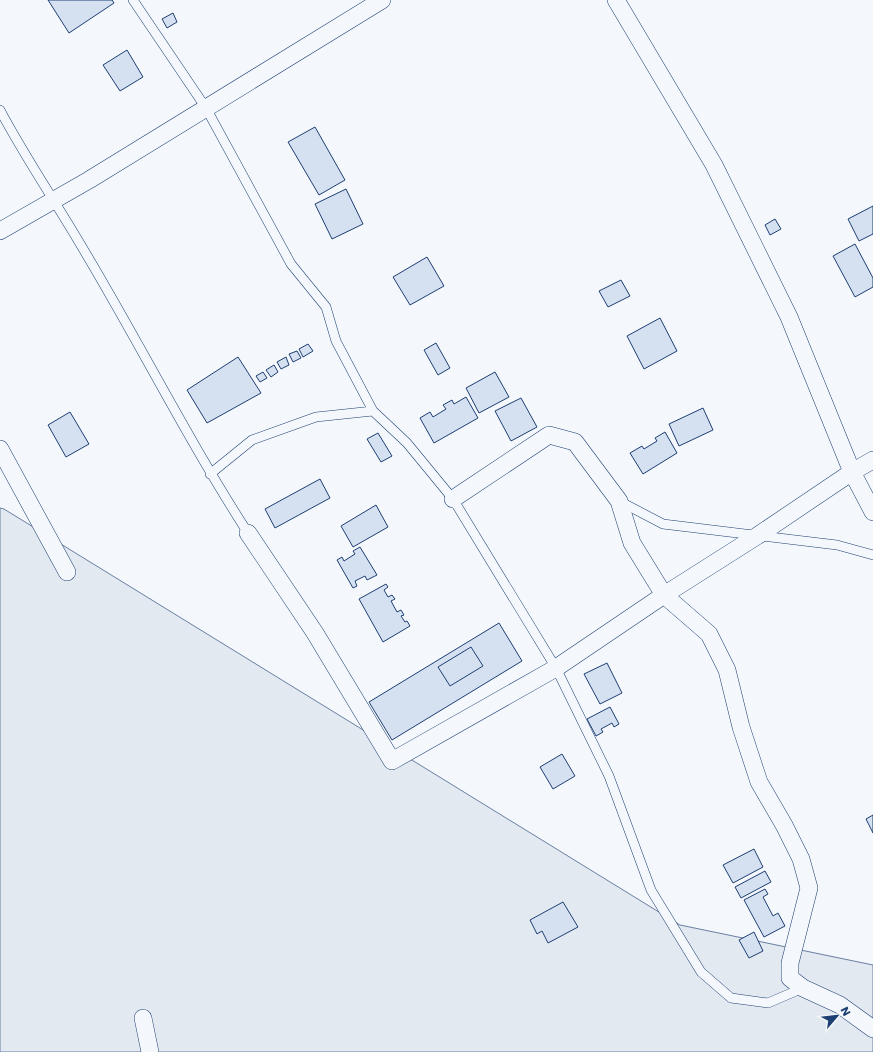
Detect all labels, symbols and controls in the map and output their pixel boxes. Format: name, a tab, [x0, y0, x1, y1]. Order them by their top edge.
north arrow	[817, 996, 857, 1036]
text: N	[837, 1004, 855, 1019]

